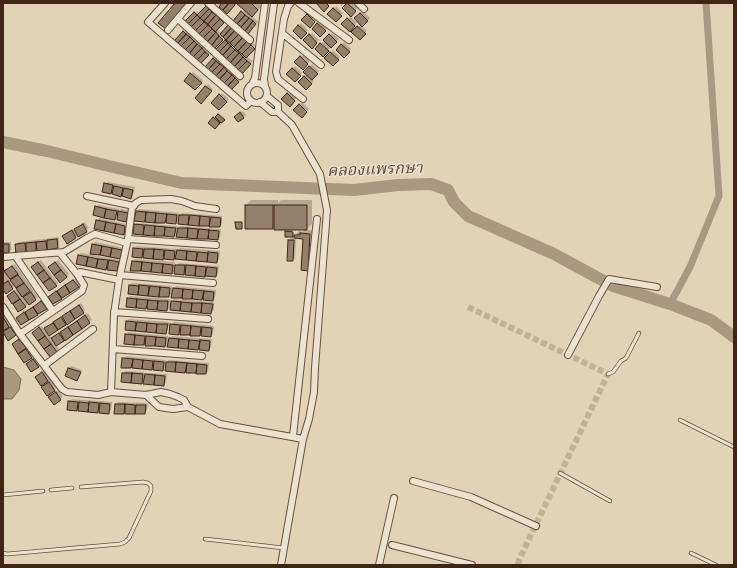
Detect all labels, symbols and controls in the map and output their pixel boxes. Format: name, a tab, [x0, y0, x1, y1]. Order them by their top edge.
water label: คลองแพรกษา	[327, 159, 423, 181]

